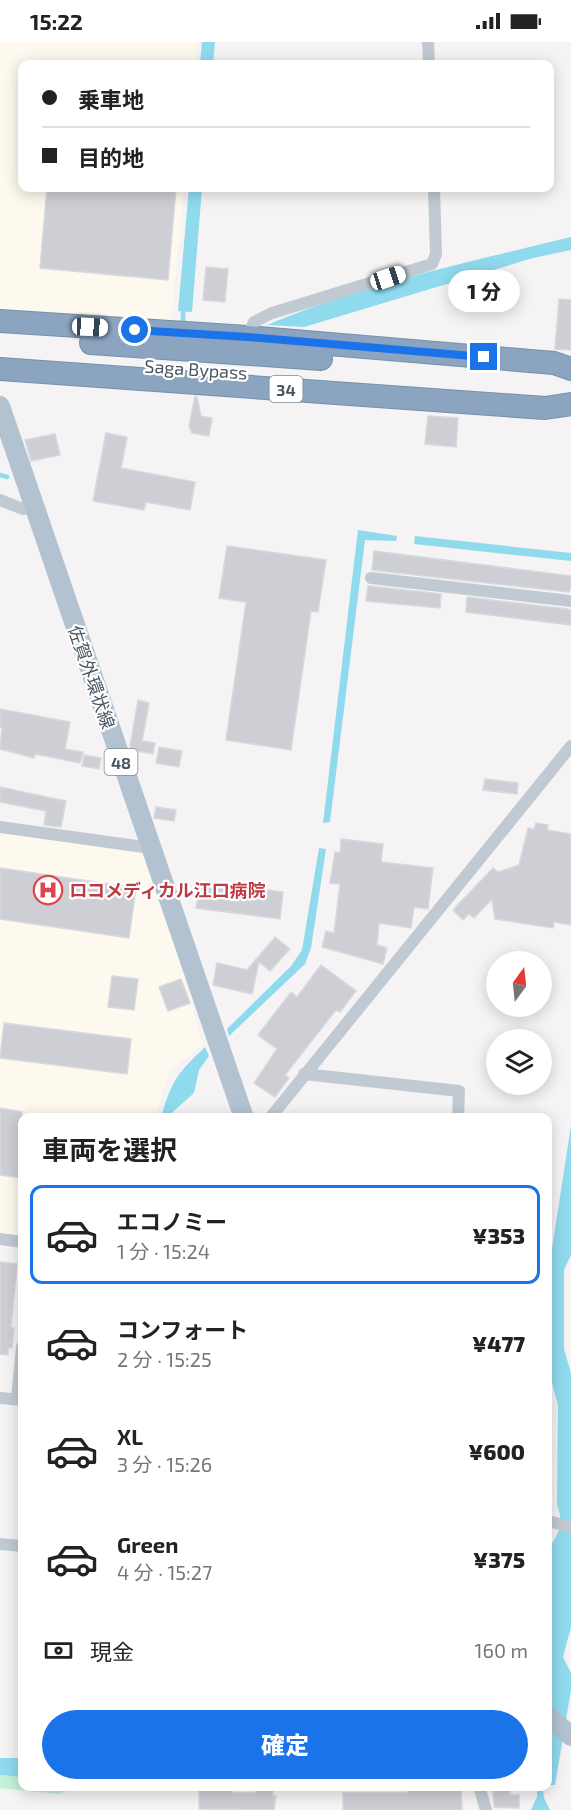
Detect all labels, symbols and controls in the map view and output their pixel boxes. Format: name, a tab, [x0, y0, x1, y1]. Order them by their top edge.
text: 15:22	[30, 8, 83, 34]
text: 乗車地	[78, 86, 144, 112]
text: 目的地	[78, 144, 144, 170]
car	[368, 264, 408, 292]
callout: 1 分	[448, 270, 520, 312]
text: 1 分	[467, 279, 501, 303]
route start	[121, 316, 148, 343]
car	[72, 317, 108, 337]
route end	[470, 343, 497, 370]
street label: Saga Bypass	[144, 354, 248, 384]
road number: 34	[270, 376, 302, 402]
street label: 佐賀外環状線	[64, 622, 120, 732]
road number: 48	[104, 749, 138, 775]
hospital icon: ロコメディカル江口病院	[32, 874, 64, 906]
place label: ロコメディカル江口病院	[69, 879, 266, 901]
north arrow	[486, 951, 552, 1017]
map controls	[486, 951, 552, 1095]
button: layers	[486, 1029, 552, 1095]
text: 車両を選択	[42, 1133, 177, 1165]
icon: car	[45, 1208, 99, 1262]
text: エコノミー	[117, 1208, 227, 1234]
text: ¥353	[472, 1222, 525, 1248]
text: 1 分 · 15:24	[117, 1239, 210, 1263]
icon: car	[45, 1316, 99, 1370]
text: コンフォート	[117, 1316, 248, 1342]
text: ¥477	[472, 1330, 525, 1356]
text: 2 分 · 15:25	[117, 1347, 212, 1371]
text: XL	[117, 1423, 143, 1449]
icon: car	[45, 1424, 99, 1478]
text: ¥600	[468, 1438, 525, 1464]
text: 3 分 · 15:26	[117, 1452, 212, 1476]
text: Green	[117, 1531, 179, 1557]
icon: car	[45, 1532, 99, 1586]
text: ¥375	[473, 1546, 525, 1572]
text: 4 分 · 15:27	[117, 1560, 212, 1584]
icon: cash	[42, 1634, 75, 1667]
text: 現金	[90, 1638, 134, 1664]
text: 160 m	[475, 1638, 528, 1662]
button: 確定	[42, 1710, 528, 1779]

